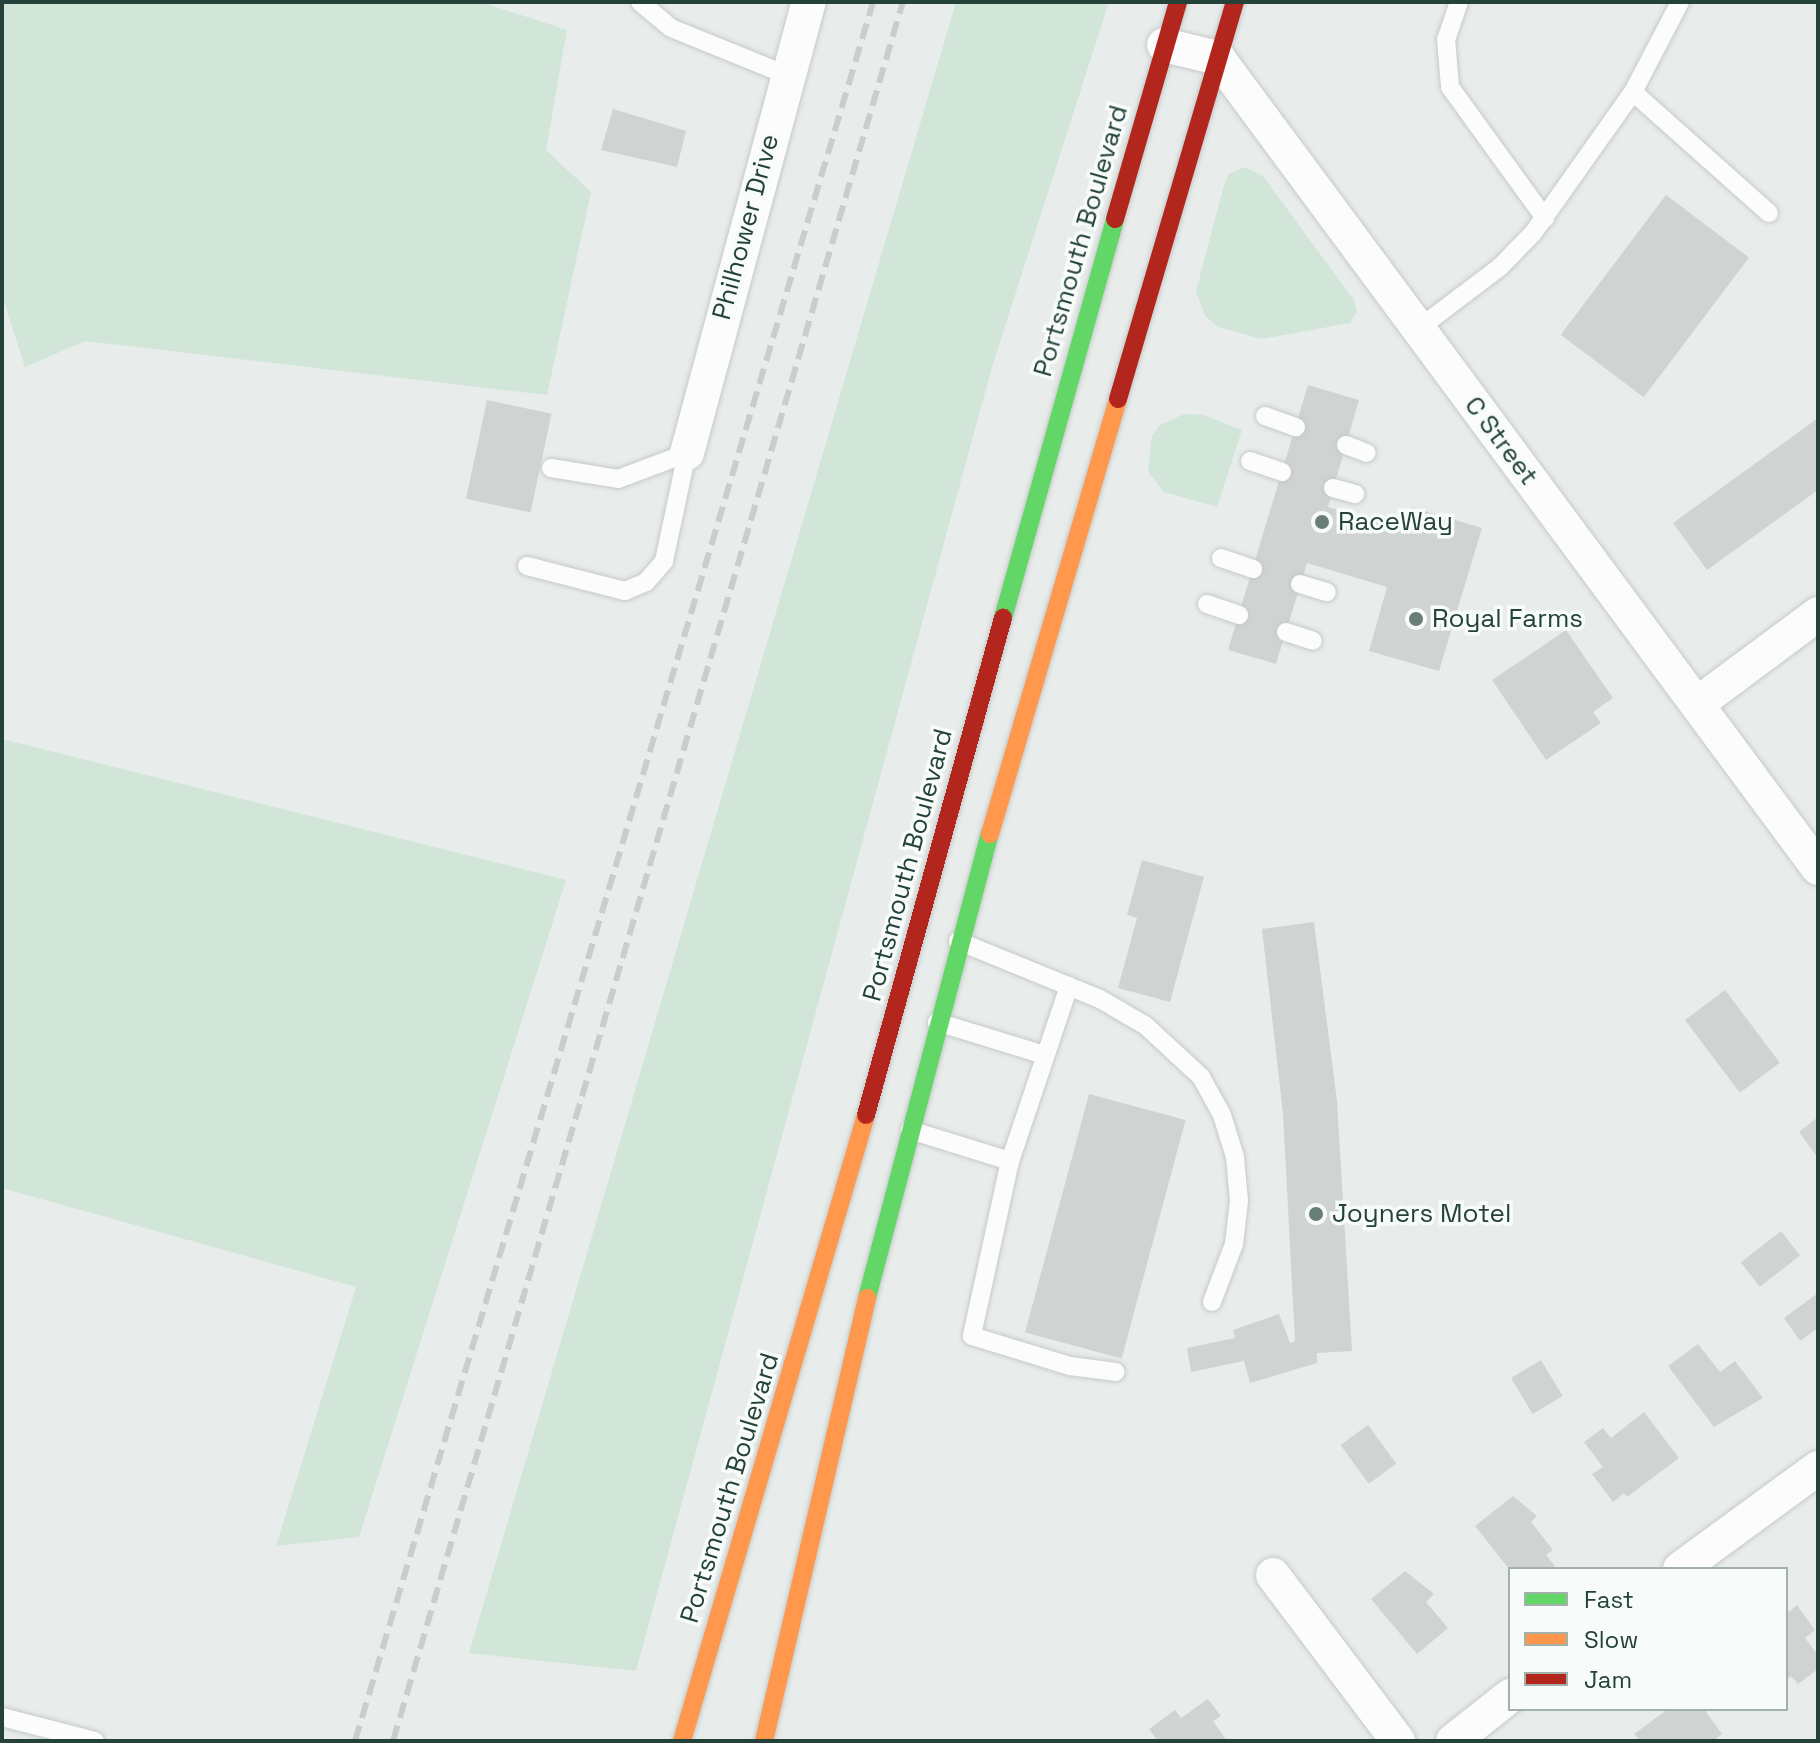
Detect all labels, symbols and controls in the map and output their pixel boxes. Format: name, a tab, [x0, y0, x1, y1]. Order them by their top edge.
street label: Portsmouth Boulevard	[1027, 102, 1135, 380]
street label: Philhower Drive	[706, 131, 786, 323]
street label: C Street	[1458, 391, 1544, 491]
place label: RaceWay	[1338, 506, 1453, 538]
marker: RaceWay	[1313, 513, 1331, 531]
place label: Royal Farms	[1432, 603, 1583, 635]
marker: Royal Farms	[1407, 610, 1425, 628]
street label: Portsmouth Boulevard	[857, 725, 959, 1005]
place label: Joyners Motel	[1332, 1198, 1511, 1230]
marker: Joyners Motel	[1307, 1205, 1325, 1223]
street label: Portsmouth Boulevard	[674, 1349, 786, 1627]
legend	[1508, 1567, 1788, 1711]
text: Fast	[1584, 1584, 1634, 1615]
text: Slow	[1584, 1624, 1638, 1655]
text: Jam	[1584, 1664, 1632, 1695]

